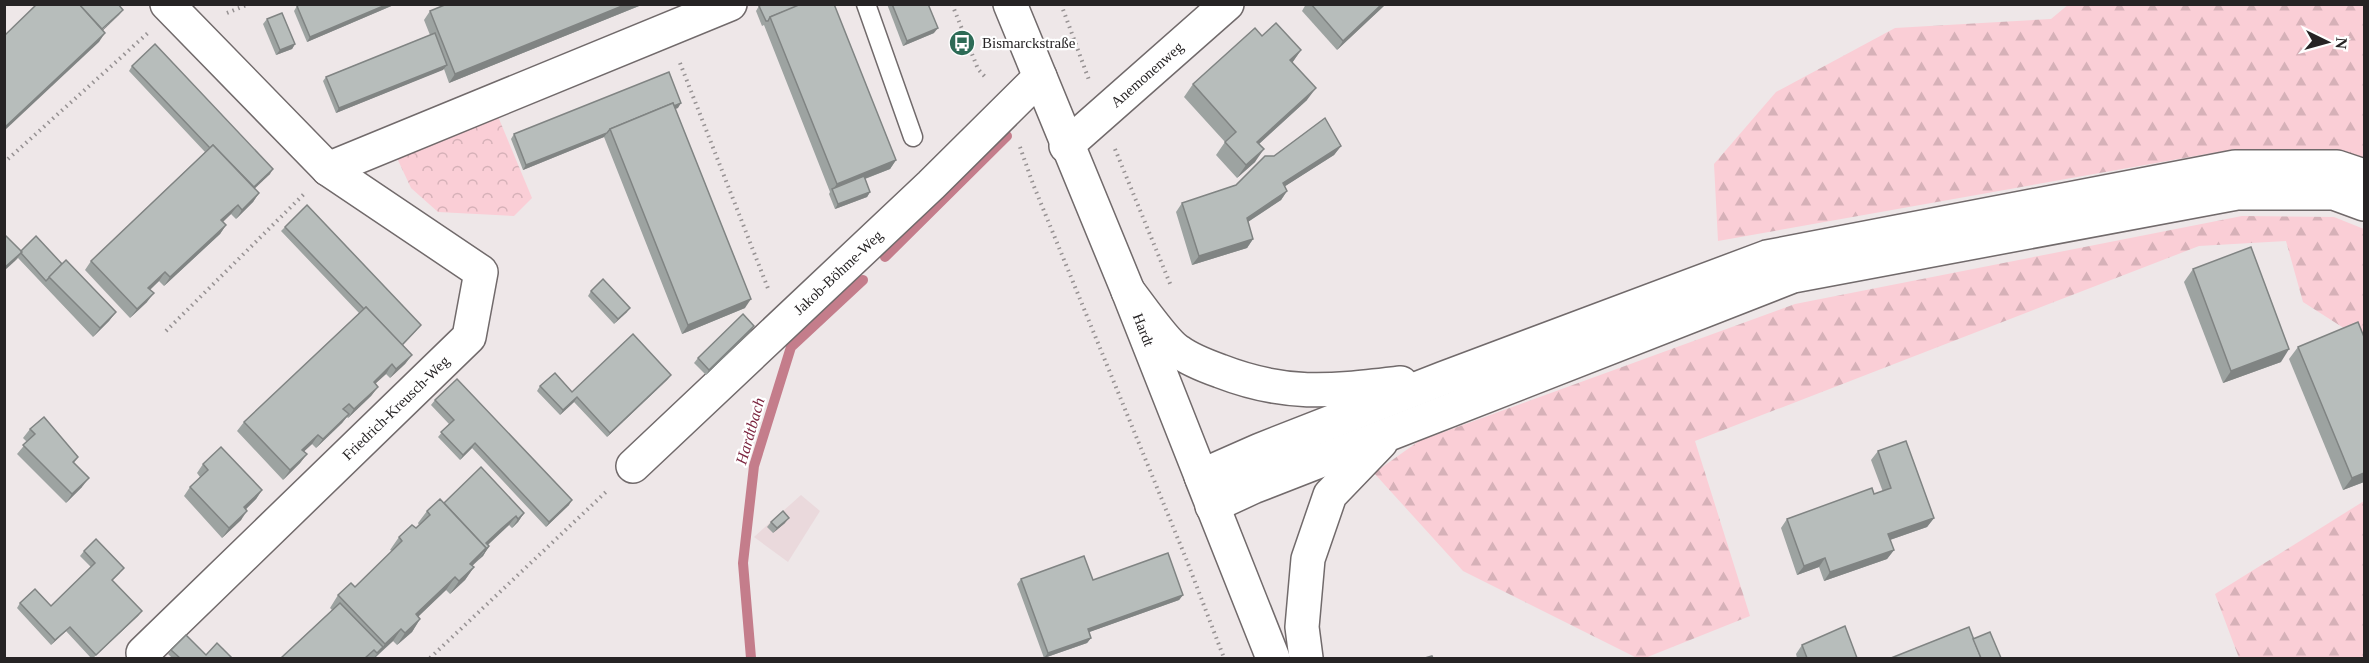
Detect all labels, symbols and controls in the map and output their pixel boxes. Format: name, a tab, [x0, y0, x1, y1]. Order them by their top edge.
north arrow	[2297, 12, 2357, 72]
bus stop icon: Bismarckstraße	[947, 28, 977, 58]
place label: Bismarckstraße	[982, 35, 1076, 51]
text: N	[2332, 37, 2350, 50]
street label: Anemonenweg	[1108, 38, 1187, 111]
street label: Jakob-Böhme-Weg	[791, 227, 886, 318]
street label: Hardt	[1130, 311, 1157, 349]
street label: Friedrich-Kreusch-Weg	[339, 352, 453, 463]
water label: Hardtbach	[732, 396, 768, 467]

